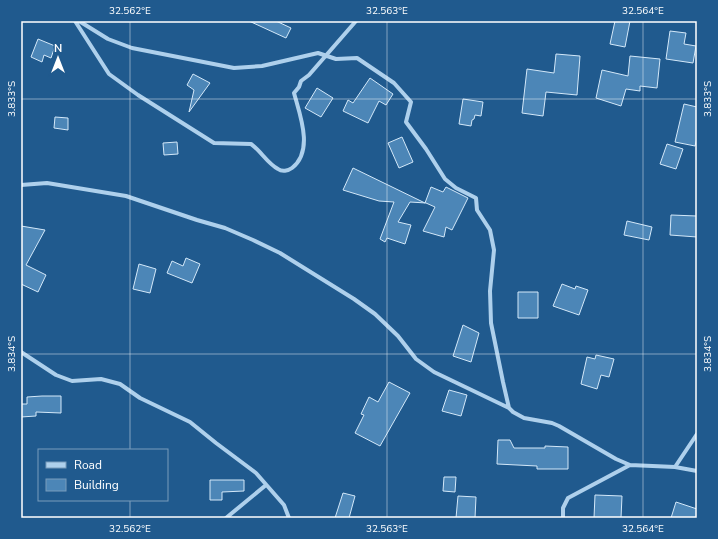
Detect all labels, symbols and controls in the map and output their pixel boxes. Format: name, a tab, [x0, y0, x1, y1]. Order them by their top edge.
text: 32.562°E	[109, 4, 151, 18]
text: 32.563°E	[366, 4, 408, 18]
text: 32.564°E	[622, 4, 664, 18]
north arrow	[38, 38, 78, 78]
text: N	[54, 41, 62, 56]
text: 3.833°S	[5, 81, 19, 117]
text: 3.833°S	[701, 81, 715, 117]
text: 3.834°S	[5, 336, 19, 372]
text: 3.834°S	[701, 336, 715, 372]
legend	[38, 449, 168, 501]
text: Road	[74, 457, 102, 473]
text: Building	[74, 477, 119, 493]
text: 32.562°E	[109, 522, 151, 536]
text: 32.563°E	[366, 522, 408, 536]
text: 32.564°E	[622, 522, 664, 536]

